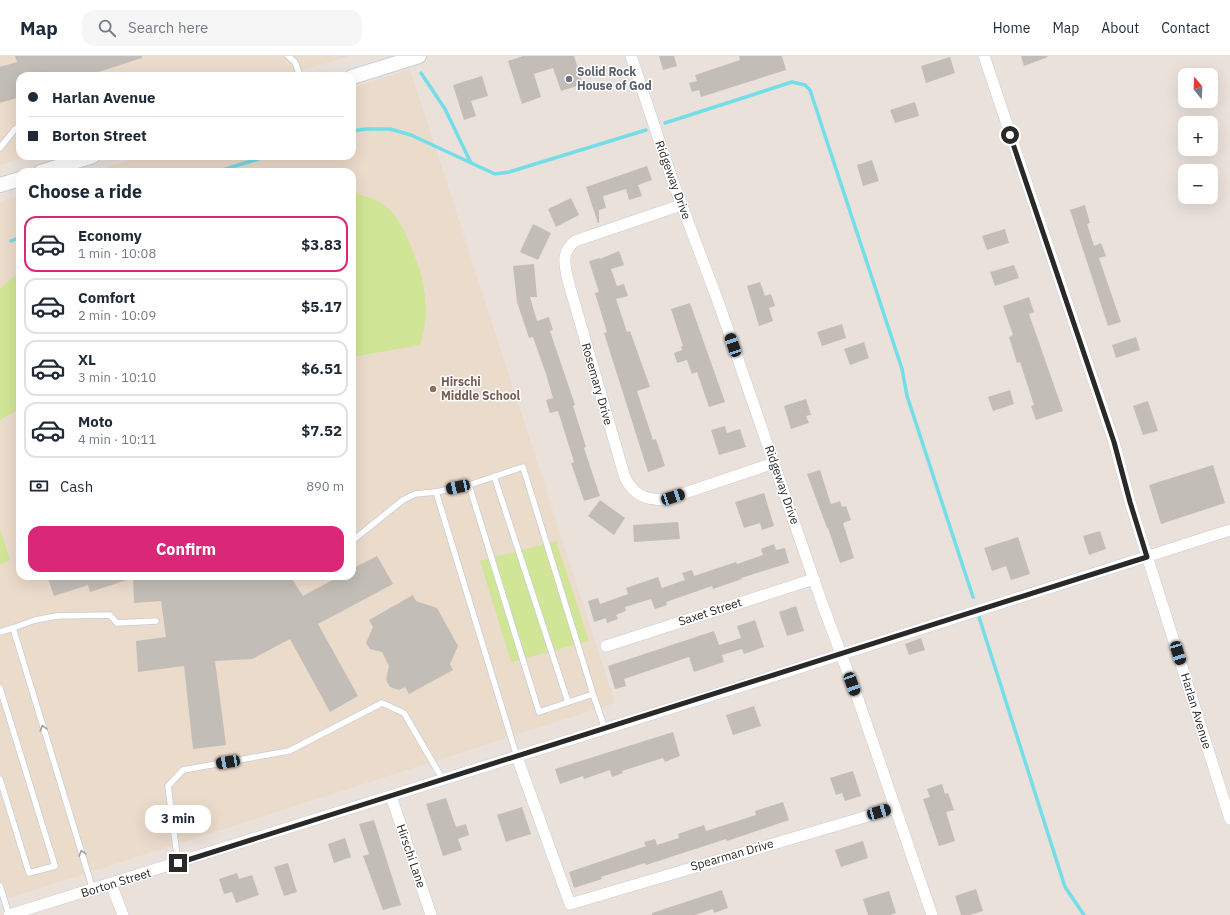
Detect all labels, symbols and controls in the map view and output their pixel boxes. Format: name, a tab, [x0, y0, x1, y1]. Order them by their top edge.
search box	[82, 10, 362, 46]
text: Map	[20, 16, 58, 40]
icon: search	[96, 17, 118, 39]
text: Search here	[128, 18, 208, 37]
text: Home	[993, 19, 1030, 37]
text: Map	[1052, 19, 1079, 37]
text: About	[1101, 19, 1139, 37]
text: Contact	[1161, 19, 1210, 37]
place label: Solid Rock House of God	[577, 64, 652, 93]
north arrow	[1178, 68, 1218, 108]
map controls	[1178, 68, 1218, 204]
marker: Solid Rock House of God	[564, 74, 574, 84]
text: Harlan Avenue	[52, 88, 156, 107]
button: +	[1178, 116, 1218, 156]
text: Borton Street	[52, 126, 147, 145]
route start	[1001, 126, 1019, 144]
street label: Ridgeway Drive	[652, 138, 695, 222]
button: −	[1178, 164, 1218, 204]
text: Choose a ride	[28, 180, 142, 203]
icon: car	[30, 226, 66, 262]
text: Economy	[78, 226, 142, 245]
text: $3.83	[301, 235, 342, 254]
text: 1 min · 10:08	[78, 245, 156, 262]
icon: car	[30, 288, 66, 324]
text: Comfort	[78, 288, 135, 307]
text: $5.17	[301, 297, 342, 316]
text: 2 min · 10:09	[78, 307, 156, 324]
car	[723, 332, 743, 358]
street label: Rosemary Drive	[579, 341, 616, 427]
icon: car	[30, 350, 66, 386]
text: XL	[78, 350, 96, 369]
text: $6.51	[301, 359, 342, 378]
text: 3 min · 10:10	[78, 369, 156, 386]
place label: Hirschi Middle School	[441, 374, 520, 403]
marker: Hirschi Middle School	[428, 384, 438, 394]
icon: car	[30, 412, 66, 448]
text: Moto	[78, 412, 113, 431]
text: $7.52	[301, 421, 342, 440]
text: 4 min · 10:11	[78, 431, 156, 448]
street label: Ridgeway Drive	[762, 443, 803, 527]
icon: cash	[28, 475, 50, 497]
text: Cash	[60, 477, 93, 496]
text: 890 m	[306, 478, 344, 495]
car	[445, 479, 471, 495]
car	[660, 488, 686, 506]
button: Confirm	[28, 526, 344, 572]
street label: Saxet Street	[676, 594, 743, 629]
car	[1169, 640, 1187, 666]
car	[842, 671, 862, 697]
street label: Harlan Avenue	[1178, 671, 1215, 751]
one-way arrow	[39, 725, 48, 732]
car	[215, 754, 241, 770]
car	[866, 803, 892, 821]
callout: 3 min	[145, 805, 211, 833]
text: 3 min	[161, 810, 195, 827]
street label: Hirschi Lane	[394, 822, 429, 890]
street label: Spearman Drive	[689, 835, 776, 874]
one-way arrow	[78, 849, 86, 856]
route end	[169, 854, 187, 872]
street label: Borton Street	[79, 865, 153, 900]

